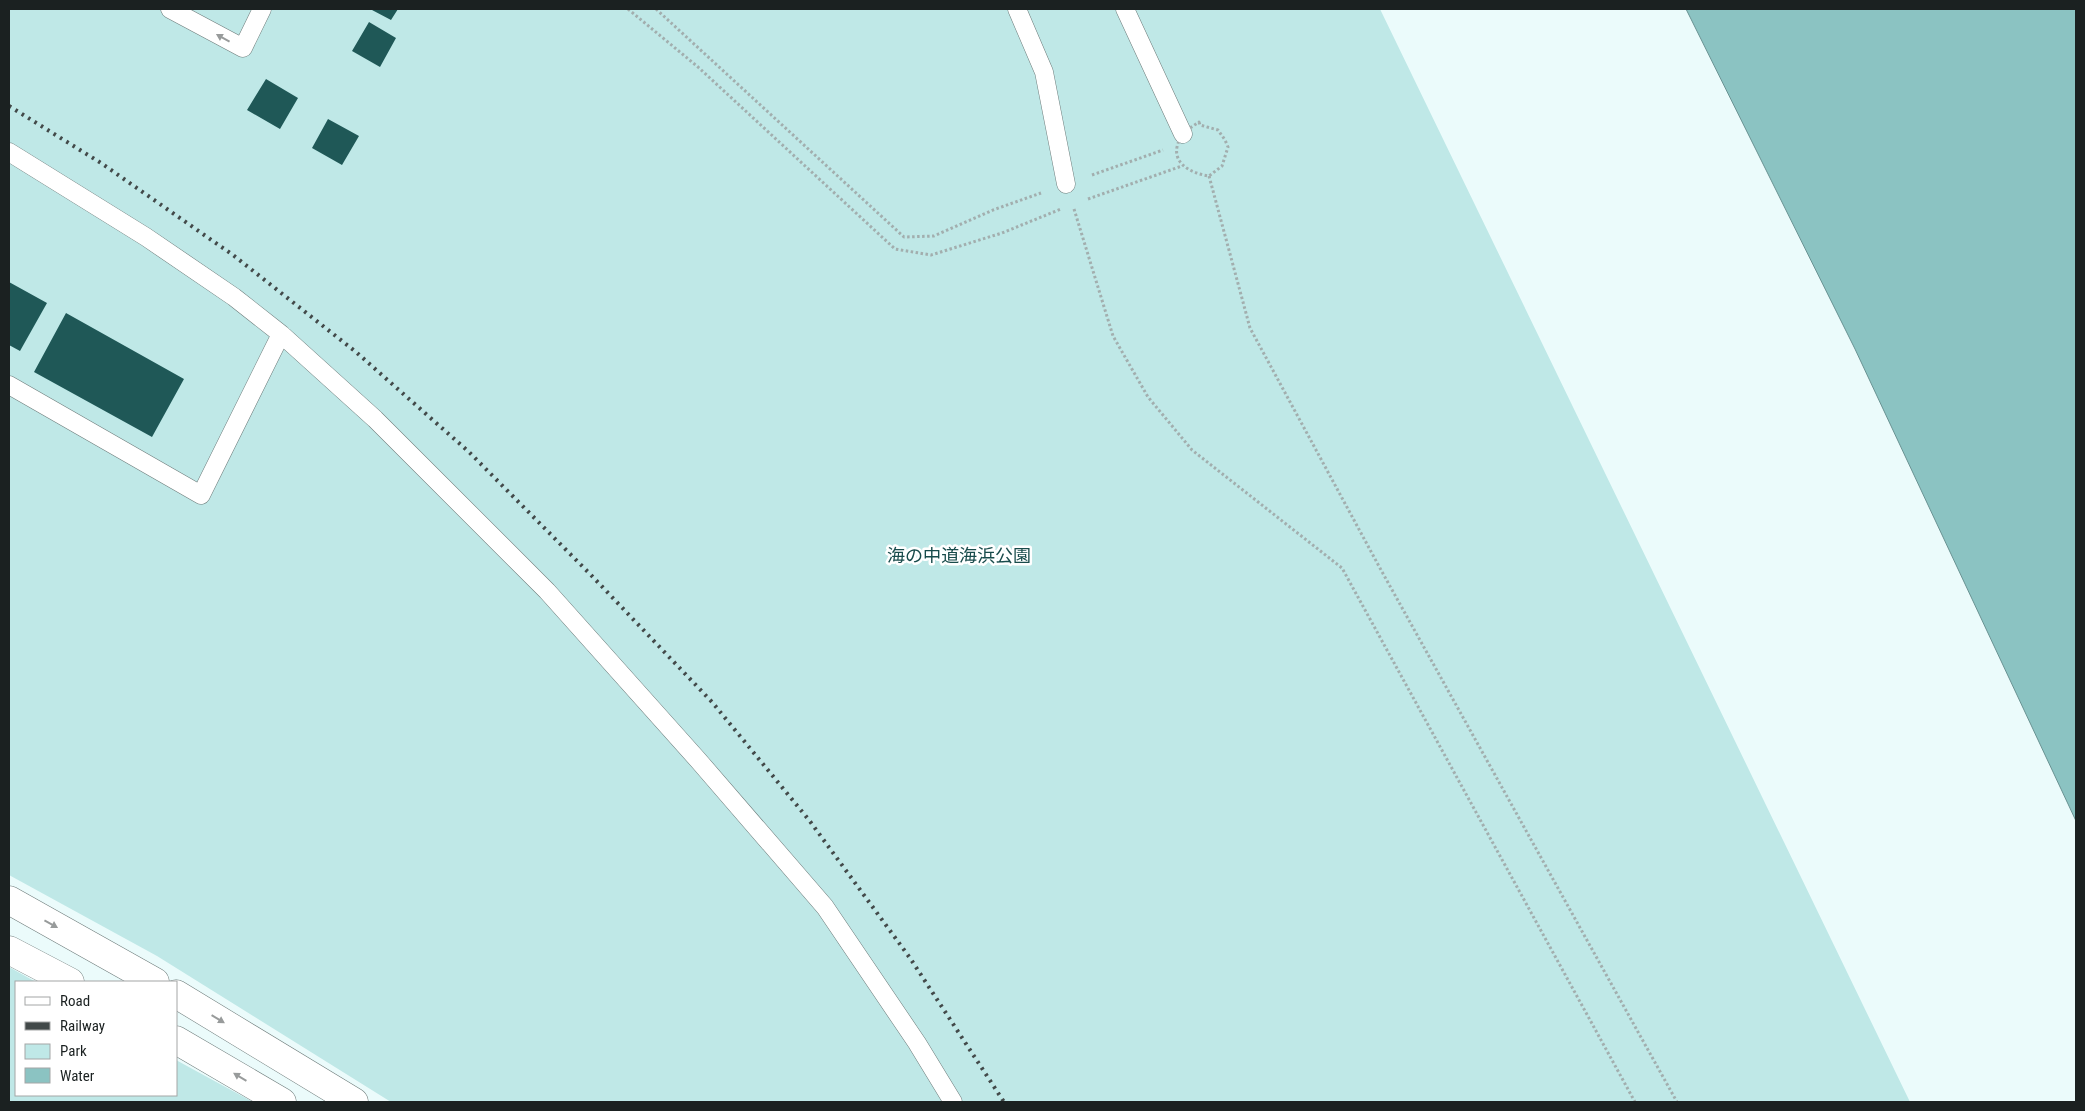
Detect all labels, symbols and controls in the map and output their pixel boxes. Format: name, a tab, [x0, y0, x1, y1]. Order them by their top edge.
one-way arrow	[216, 34, 231, 42]
park label: 海の中道海浜公園	[887, 545, 1031, 566]
one-way arrow	[44, 920, 59, 928]
legend	[15, 981, 178, 1096]
text: Road	[60, 992, 90, 1010]
one-way arrow	[211, 1015, 224, 1024]
text: Railway	[60, 1017, 105, 1035]
text: Park	[60, 1042, 87, 1060]
text: Water	[60, 1067, 95, 1085]
one-way arrow	[234, 1073, 247, 1082]

